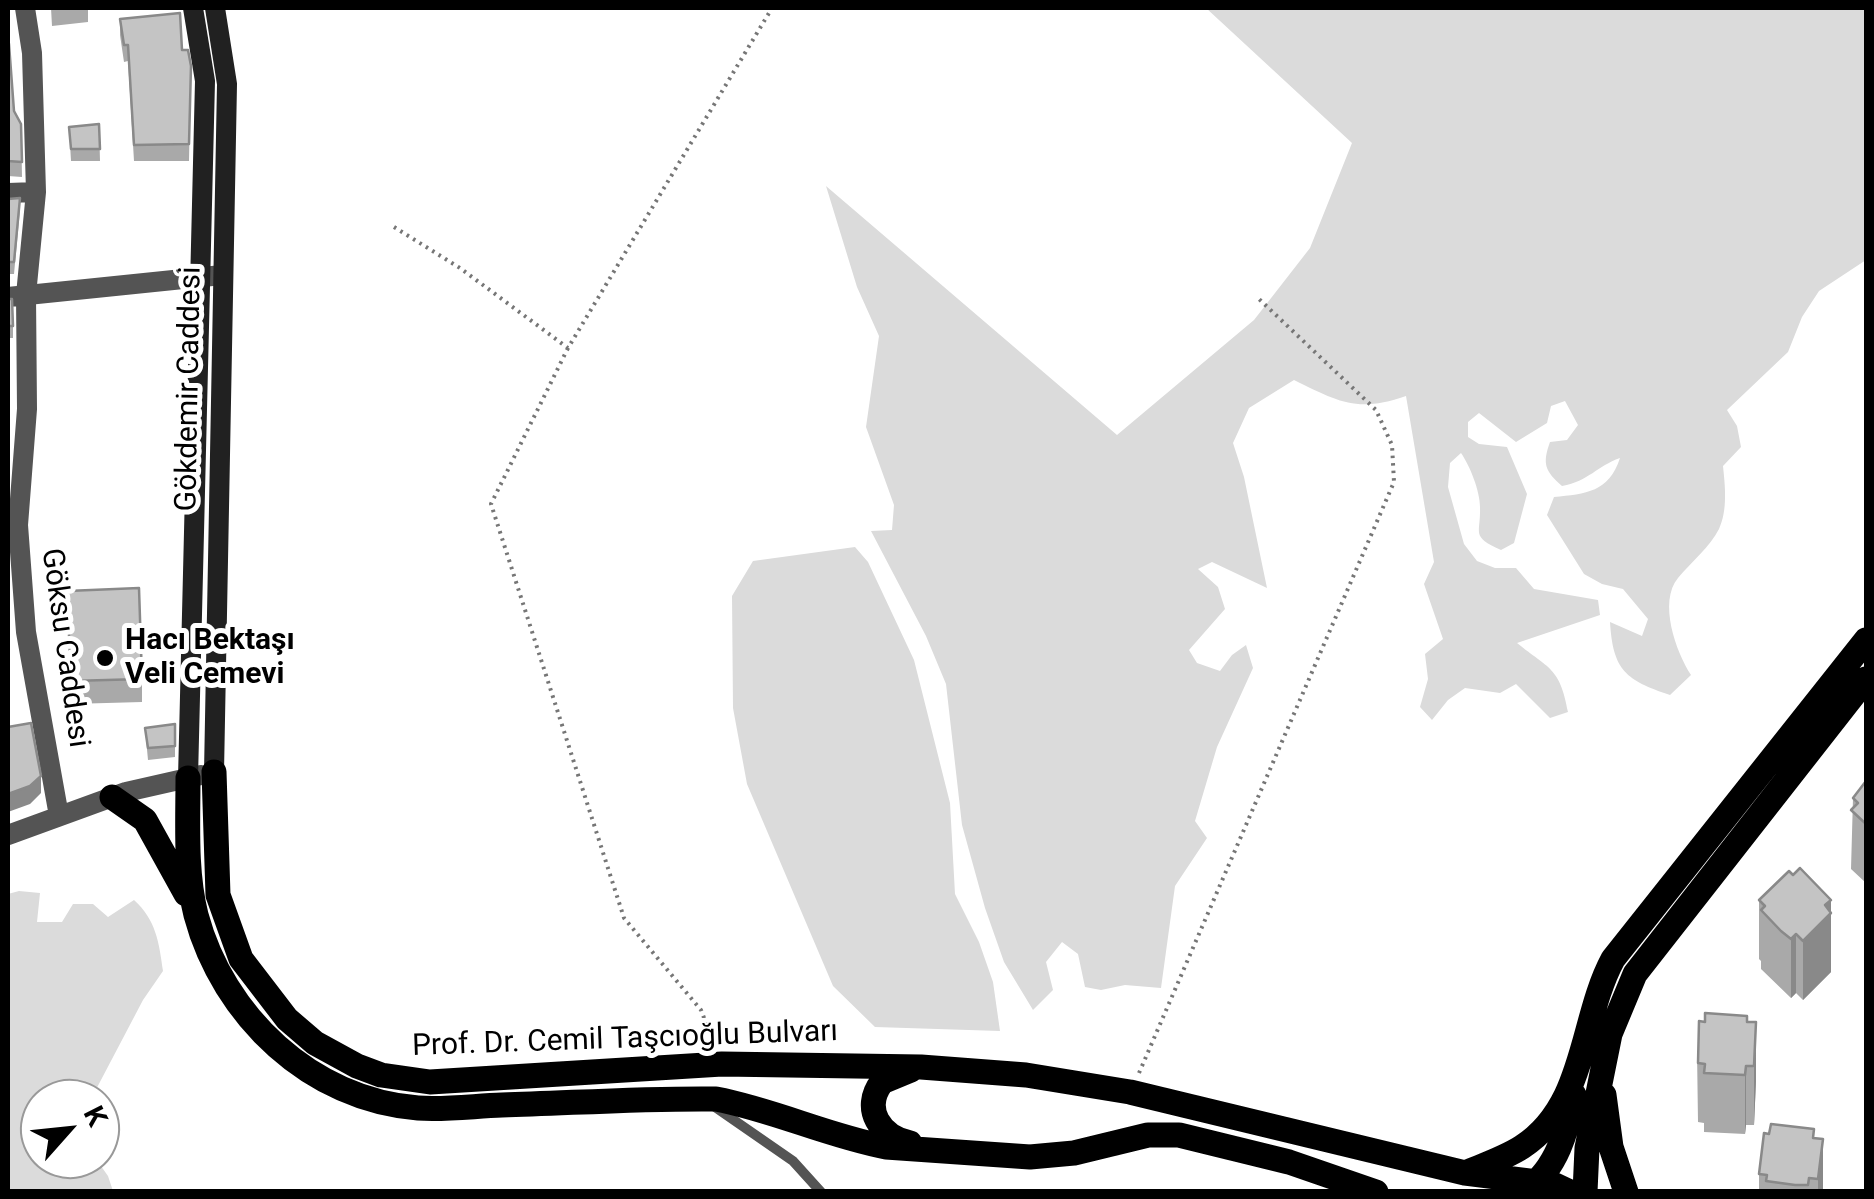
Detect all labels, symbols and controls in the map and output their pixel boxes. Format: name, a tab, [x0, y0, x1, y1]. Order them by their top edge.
street label: Gökdemir Caddesi	[170, 266, 210, 512]
street label: Göksu Caddesi	[32, 546, 96, 750]
place label: Hacı Bektaşı Veli Cemevi	[125, 623, 295, 694]
marker: Hacı Bektaşı Veli Cemevi	[94, 647, 116, 669]
street label: Prof. Dr. Cemil Taşcıoğlu Bulvarı	[411, 1015, 839, 1065]
north arrow	[20, 1079, 120, 1179]
text: K	[77, 1101, 114, 1131]

